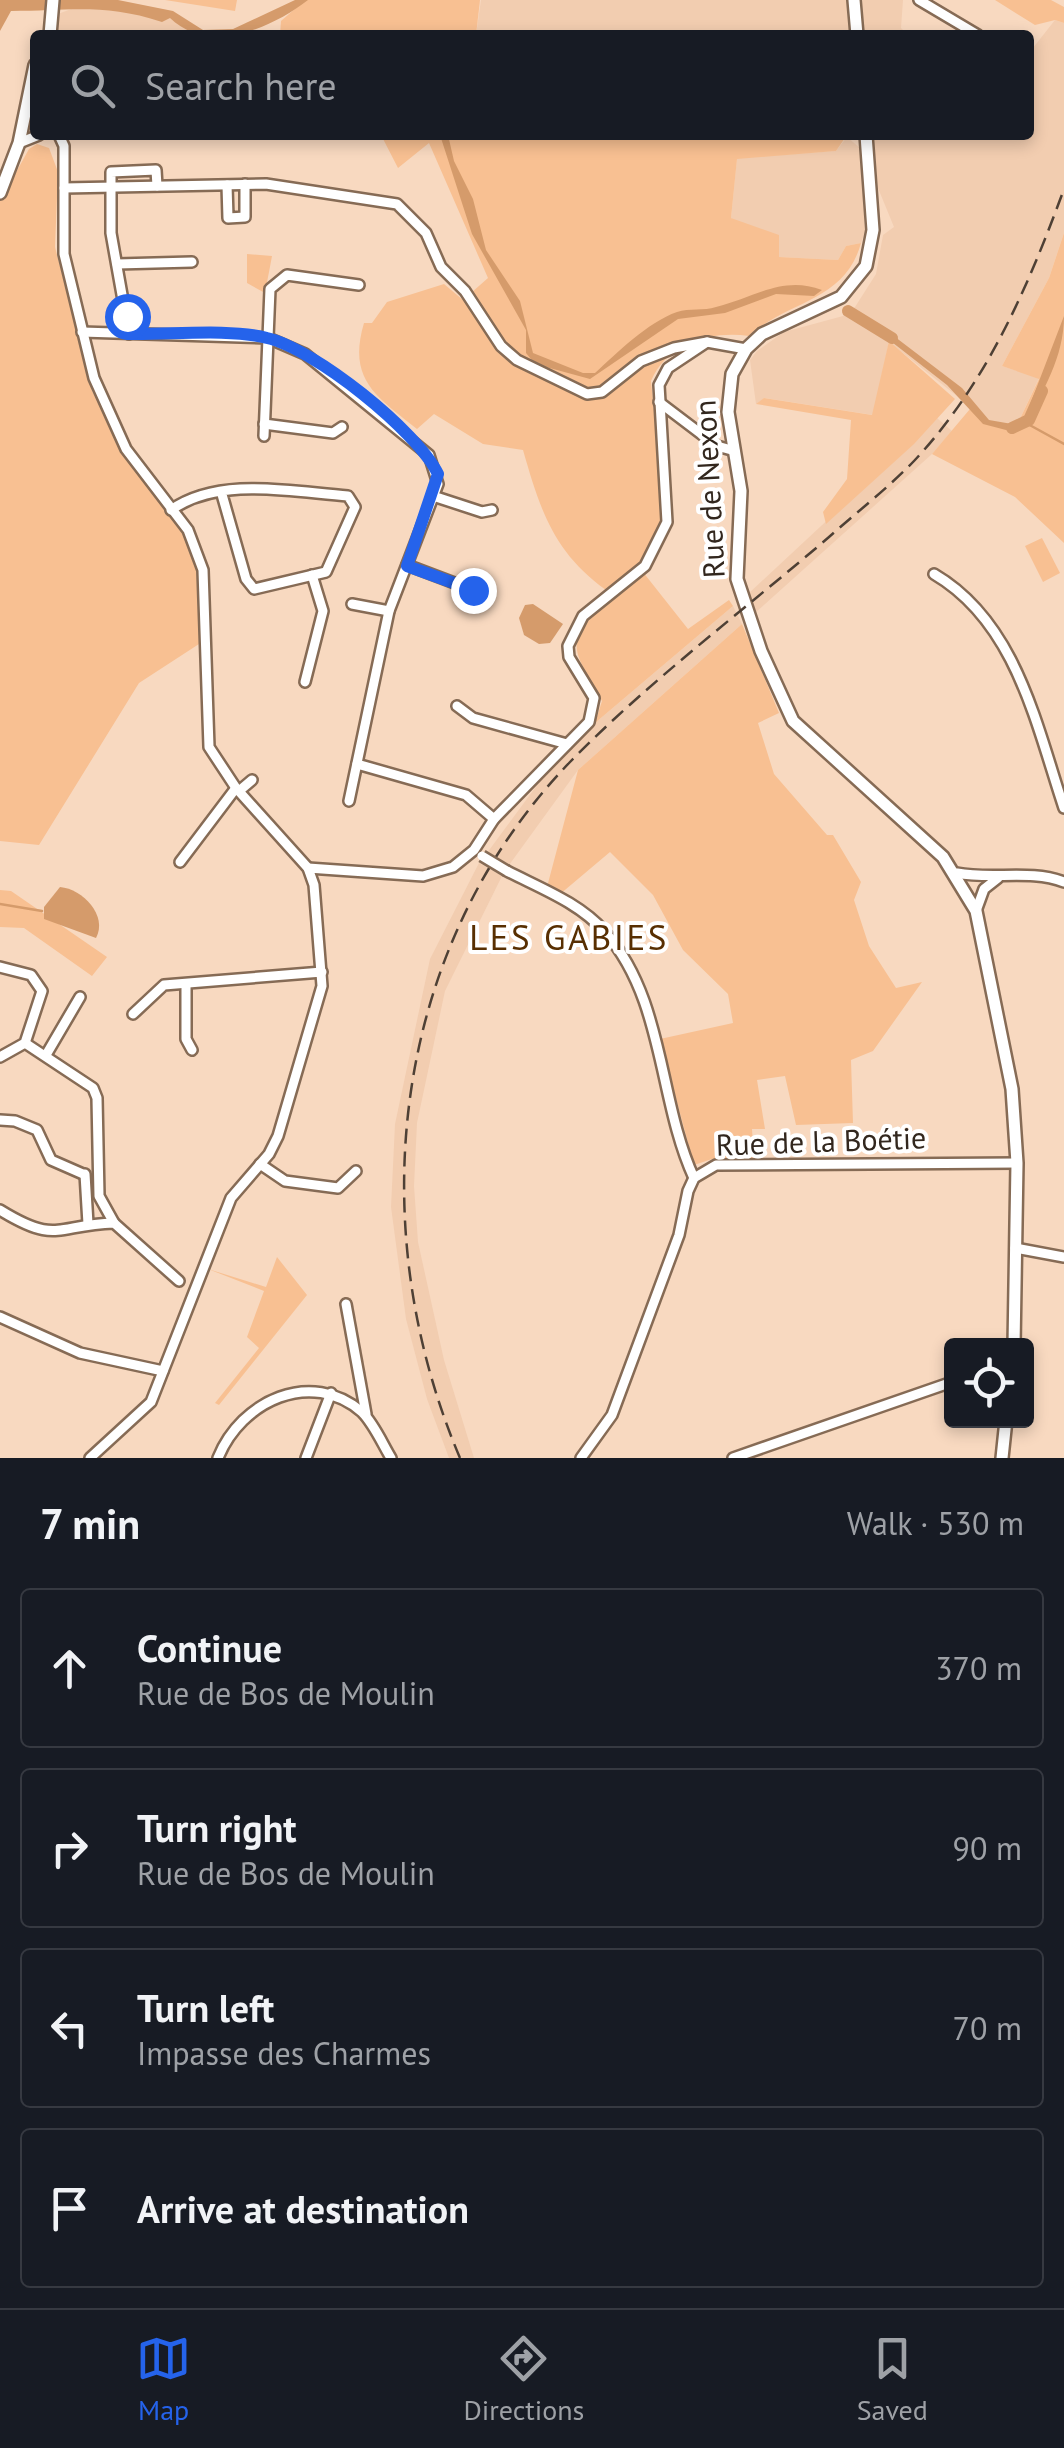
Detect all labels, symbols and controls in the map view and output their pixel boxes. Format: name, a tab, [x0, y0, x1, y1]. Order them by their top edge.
search box	[30, 30, 1034, 140]
icon: search	[65, 58, 120, 113]
text: Search here	[145, 61, 337, 110]
route start	[105, 294, 151, 340]
street label: Rue de Nexon	[684, 399, 733, 579]
route end	[451, 568, 497, 614]
district label: LES GABIES	[469, 914, 669, 960]
street label: Rue de la Boétie	[715, 1117, 927, 1164]
map controls	[944, 1338, 1034, 1428]
button: locate	[944, 1338, 1034, 1428]
text: 7 min	[40, 1496, 140, 1551]
text: Walk · 530 m	[847, 1502, 1024, 1544]
text: Continue	[137, 1623, 282, 1672]
icon: ahead	[42, 1641, 97, 1696]
text: 370 m	[935, 1647, 1022, 1689]
text: Rue de Bos de Moulin	[137, 1672, 435, 1714]
text: Turn right	[137, 1803, 297, 1852]
icon: right	[42, 1821, 97, 1876]
text: 90 m	[953, 1827, 1022, 1869]
text: Rue de Bos de Moulin	[137, 1852, 435, 1894]
text: Turn left	[137, 1983, 274, 2032]
icon: left	[42, 2001, 97, 2056]
text: 70 m	[953, 2007, 1022, 2049]
text: Impasse des Charmes	[137, 2032, 431, 2074]
icon: arrive	[42, 2181, 97, 2236]
text: Arrive at destination	[137, 2184, 469, 2233]
tab: Map	[136, 2331, 191, 2428]
tab: Directions	[463, 2331, 584, 2428]
tab: Saved	[857, 2331, 928, 2428]

